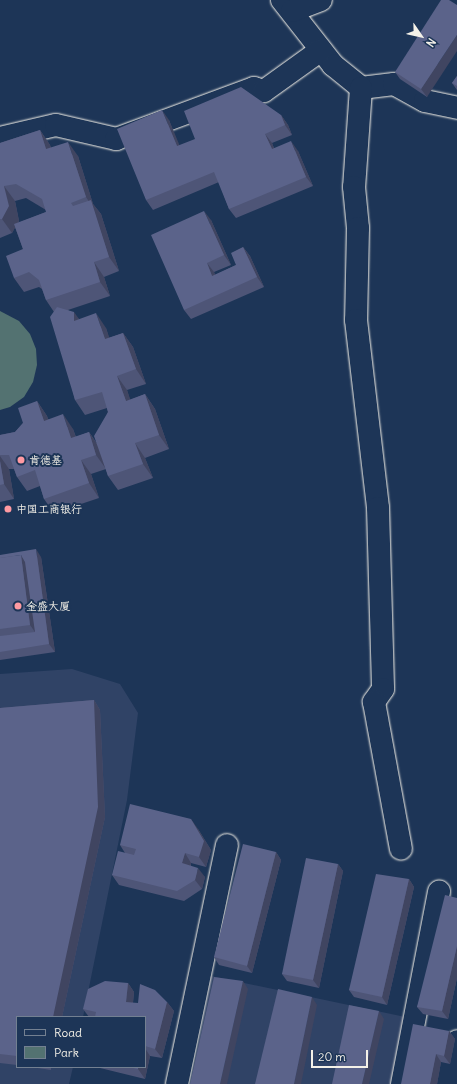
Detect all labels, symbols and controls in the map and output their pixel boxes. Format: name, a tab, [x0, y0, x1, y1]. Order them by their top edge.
north arrow	[401, 16, 441, 56]
text: N	[423, 36, 439, 50]
place label: 肯德基	[29, 453, 62, 467]
marker: 肯德基	[16, 455, 26, 465]
place label: 中国工商银行	[16, 502, 82, 516]
marker: 中国工商银行	[3, 504, 13, 514]
place label: 金盛大厦	[26, 599, 70, 613]
marker: 金盛大厦	[13, 601, 23, 611]
legend	[16, 1016, 146, 1068]
text: Road	[54, 1025, 82, 1040]
scale bar	[313, 1042, 370, 1068]
text: Park	[54, 1045, 79, 1060]
text: 20 m	[318, 1049, 346, 1064]

